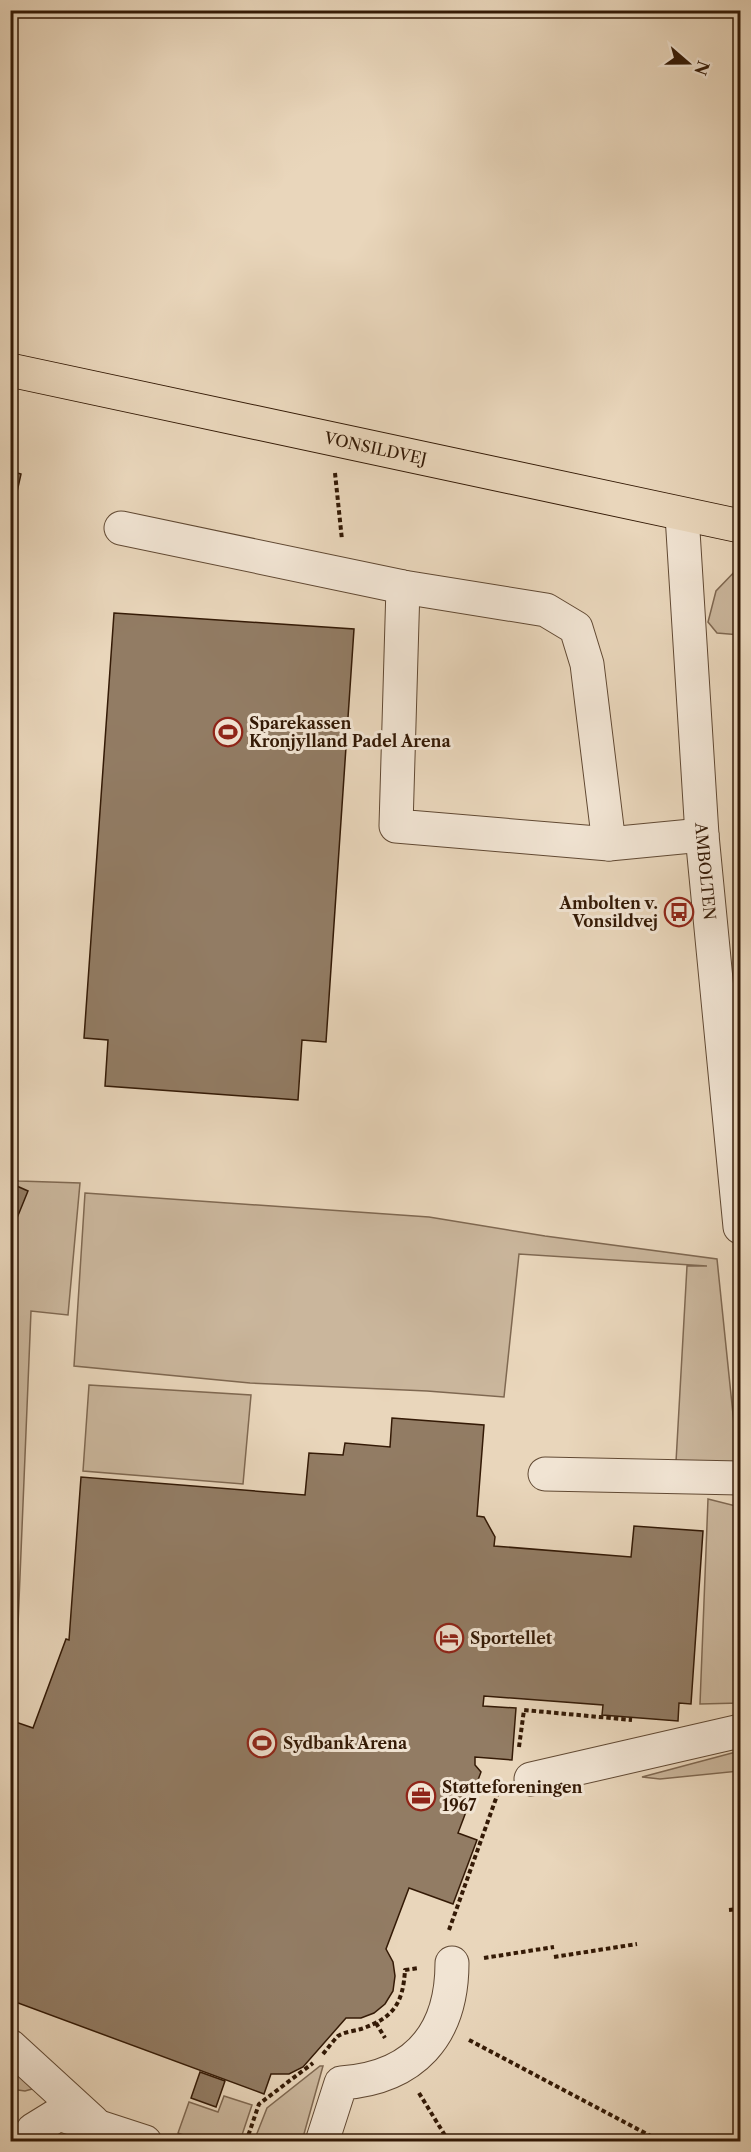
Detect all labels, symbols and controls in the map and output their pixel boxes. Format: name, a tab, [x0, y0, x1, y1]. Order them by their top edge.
north arrow	[658, 33, 718, 93]
text: N	[690, 58, 714, 78]
street label: VONSILDVEJ	[322, 427, 429, 469]
place label: Sparekassen Kronjylland Padel Arena	[249, 713, 451, 751]
sports icon: Sparekassen Kronjylland Padel Arena	[212, 716, 244, 748]
street label: AMBOLTEN	[691, 821, 720, 921]
place label: Ambolten v. Vonsildvej	[559, 893, 658, 931]
bus stop icon: Ambolten v. Vonsildvej	[663, 896, 695, 928]
hotel icon: Sportellet	[433, 1622, 465, 1654]
place label: Sportellet	[470, 1628, 553, 1648]
sports icon: Sydbank Arena	[246, 1727, 278, 1759]
place label: Sydbank Arena	[283, 1733, 408, 1753]
place label: Støtteforeningen 1967	[442, 1777, 583, 1815]
office icon: Støtteforeningen 1967	[405, 1780, 437, 1812]

